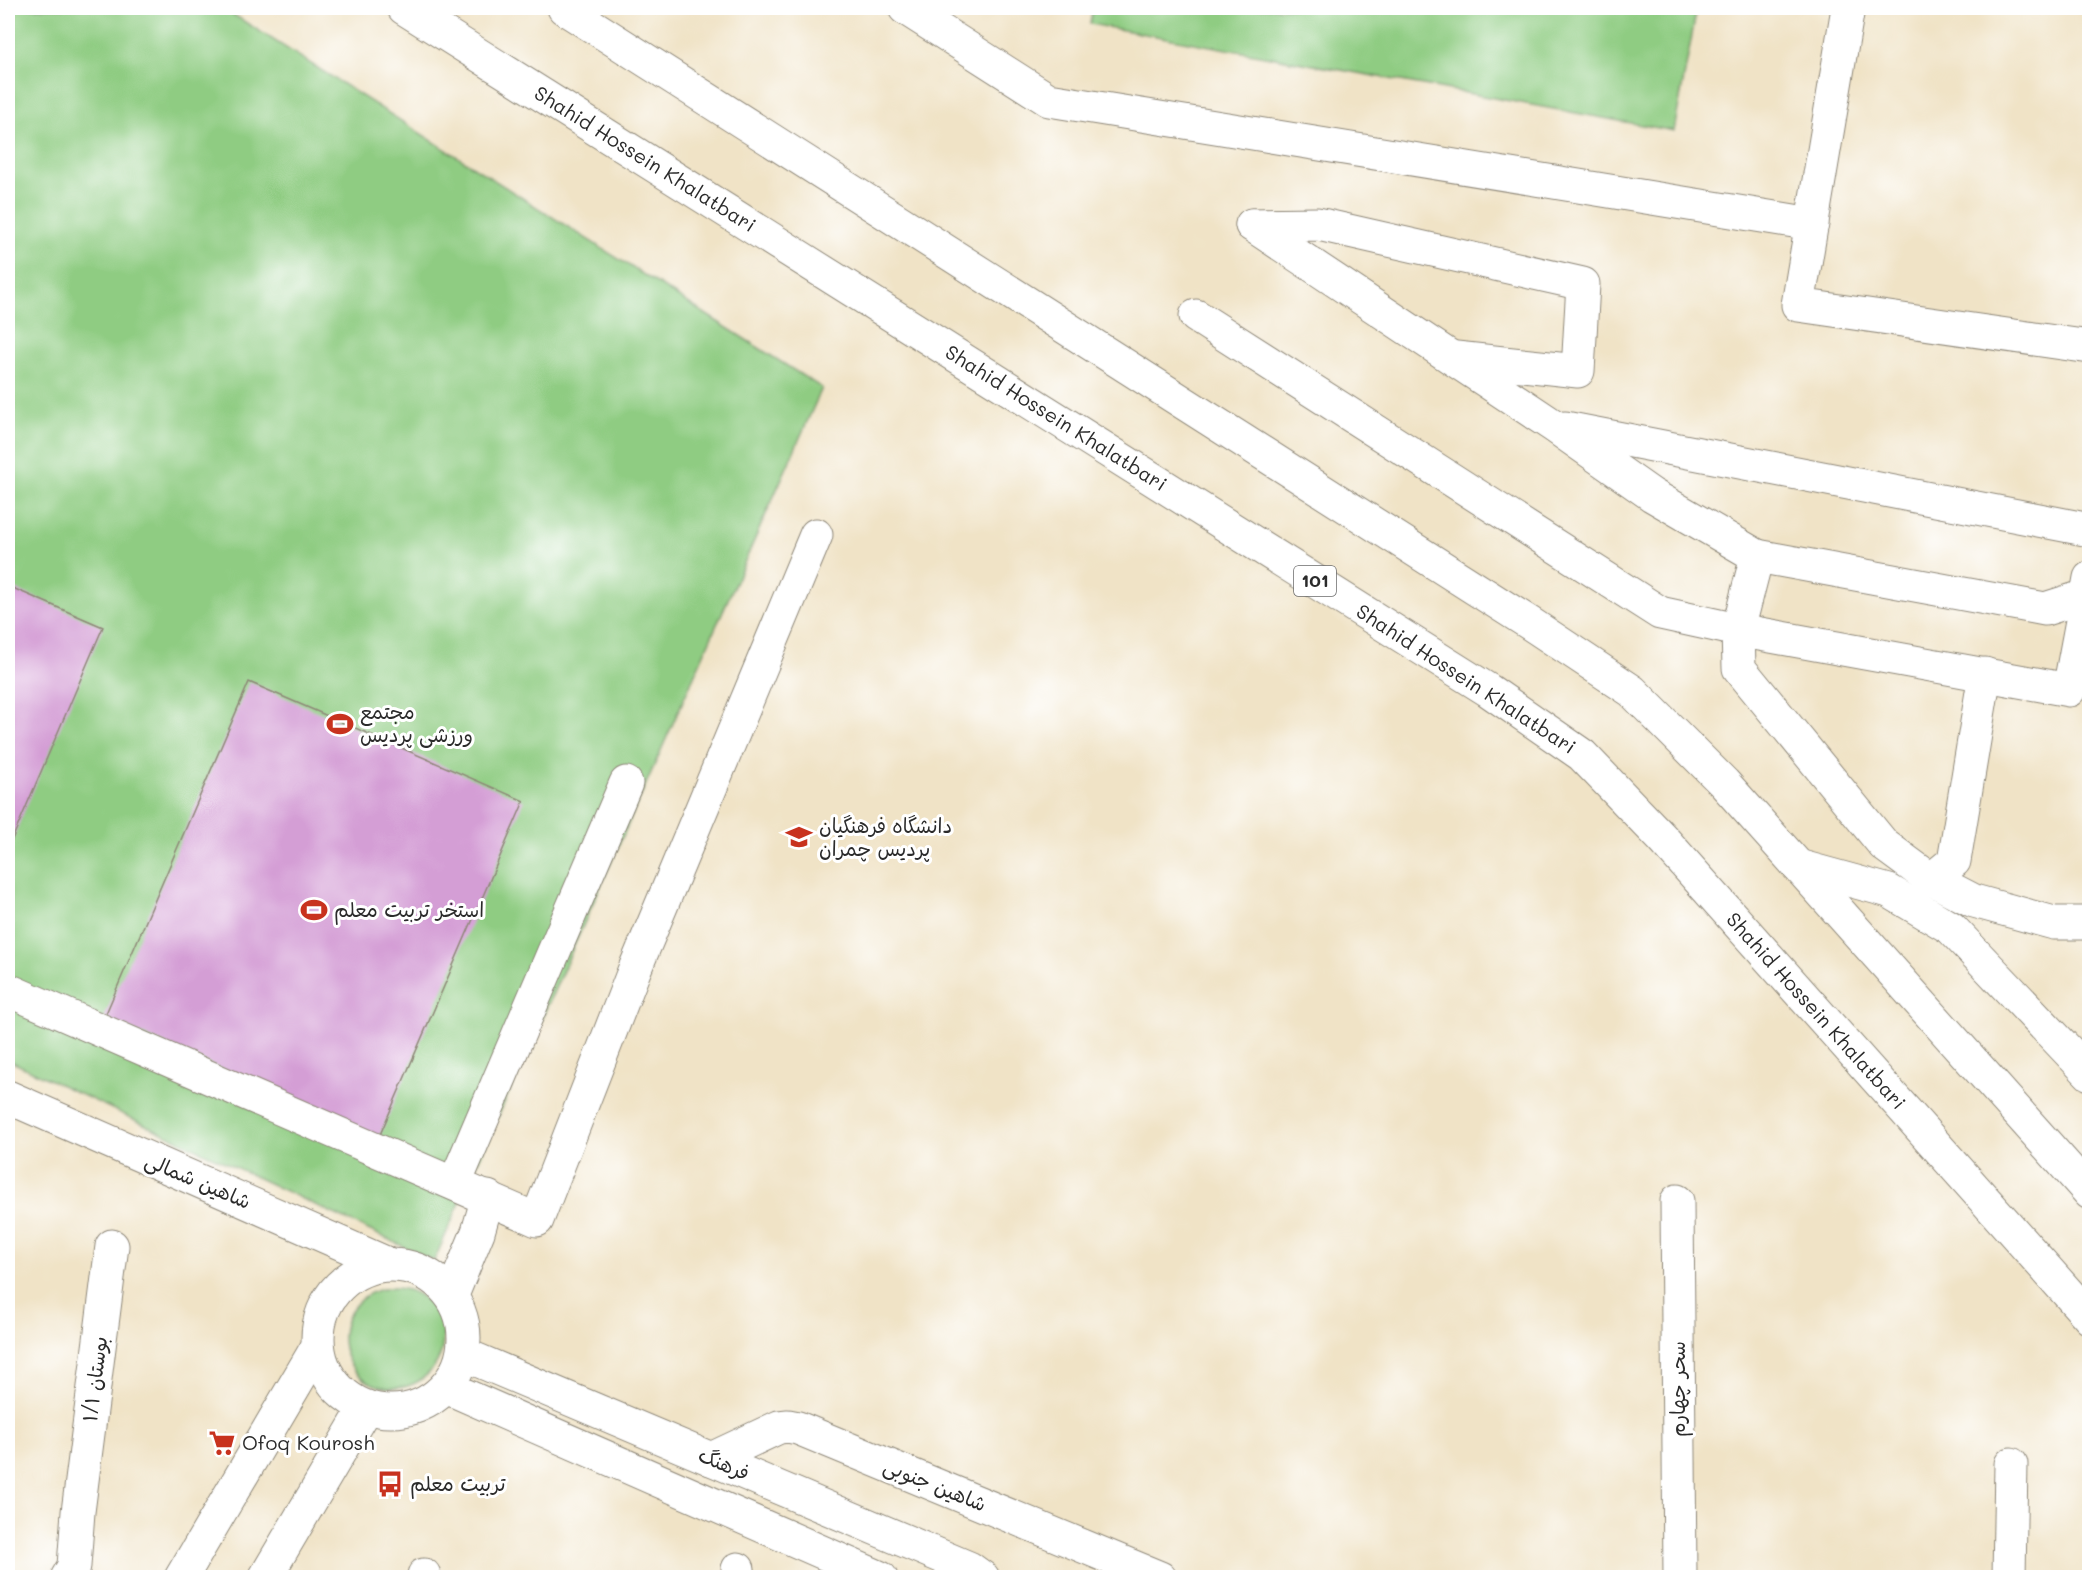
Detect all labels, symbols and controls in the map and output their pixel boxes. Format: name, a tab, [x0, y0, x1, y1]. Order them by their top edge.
street label: Shahid Hossein Khalatbari	[530, 79, 761, 237]
street label: Shahid Hossein Khalatbari	[941, 338, 1172, 496]
road number: 101	[1294, 566, 1336, 596]
street label: Shahid Hossein Khalatbari	[1352, 597, 1581, 759]
place label: مجتمع ورزشی پردیس	[360, 698, 473, 748]
sports icon: مجتمع ورزشی پردیس	[325, 709, 355, 739]
place label: دانشگاه فرهنگیان پردیس چمران	[819, 812, 952, 862]
school or university icon: دانشگاه فرهنگیان پردیس چمران	[784, 822, 814, 852]
sports icon: استخر تربیت معلم	[299, 895, 329, 925]
place label: استخر تربیت معلم	[334, 896, 484, 925]
street label: Shahid Hossein Khalatbari	[1721, 906, 1912, 1114]
street label: شاهین شمالی	[141, 1146, 255, 1215]
street label: بوستان ۱/۱	[76, 1335, 112, 1423]
street label: سحر چهارم	[1664, 1341, 1693, 1437]
supermarket icon: Ofoq Kourosh	[207, 1428, 237, 1458]
place label: Ofoq Kourosh	[242, 1429, 375, 1455]
street label: فرهنگ	[695, 1441, 754, 1485]
street label: شاهین جنوبی	[879, 1452, 991, 1518]
bus stop icon: تربیت معلم	[375, 1469, 405, 1499]
place label: تربیت معلم	[410, 1470, 506, 1499]

